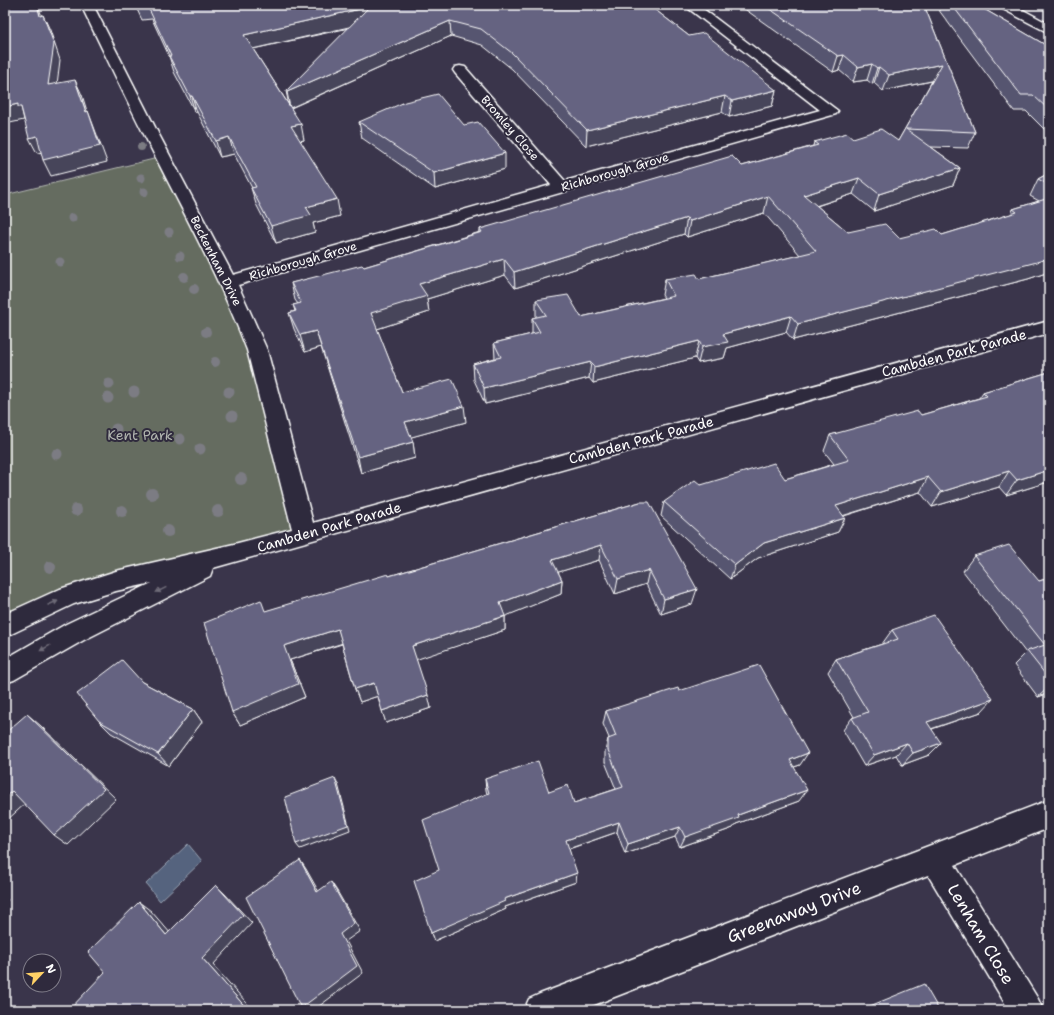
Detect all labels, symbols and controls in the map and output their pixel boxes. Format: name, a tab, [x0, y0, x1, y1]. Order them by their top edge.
street label: Bromley Close	[477, 92, 543, 164]
street label: Richborough Grove	[559, 149, 671, 195]
street label: Beckenham Drive	[186, 213, 246, 309]
street label: Richborough Grove	[247, 238, 359, 284]
street label: Cambden Park Parade	[880, 325, 1028, 381]
street label: Cambden Park Parade	[567, 412, 715, 468]
park label: Kent Park	[107, 426, 173, 444]
street label: Cambden Park Parade	[255, 498, 403, 556]
one-way arrow	[155, 586, 167, 593]
one-way arrow	[47, 600, 58, 606]
one-way arrow	[39, 645, 51, 652]
street label: Greenaway Drive	[724, 876, 864, 948]
street label: Lenham Close	[942, 880, 1020, 988]
north arrow	[22, 953, 62, 993]
text: N	[42, 962, 59, 976]

